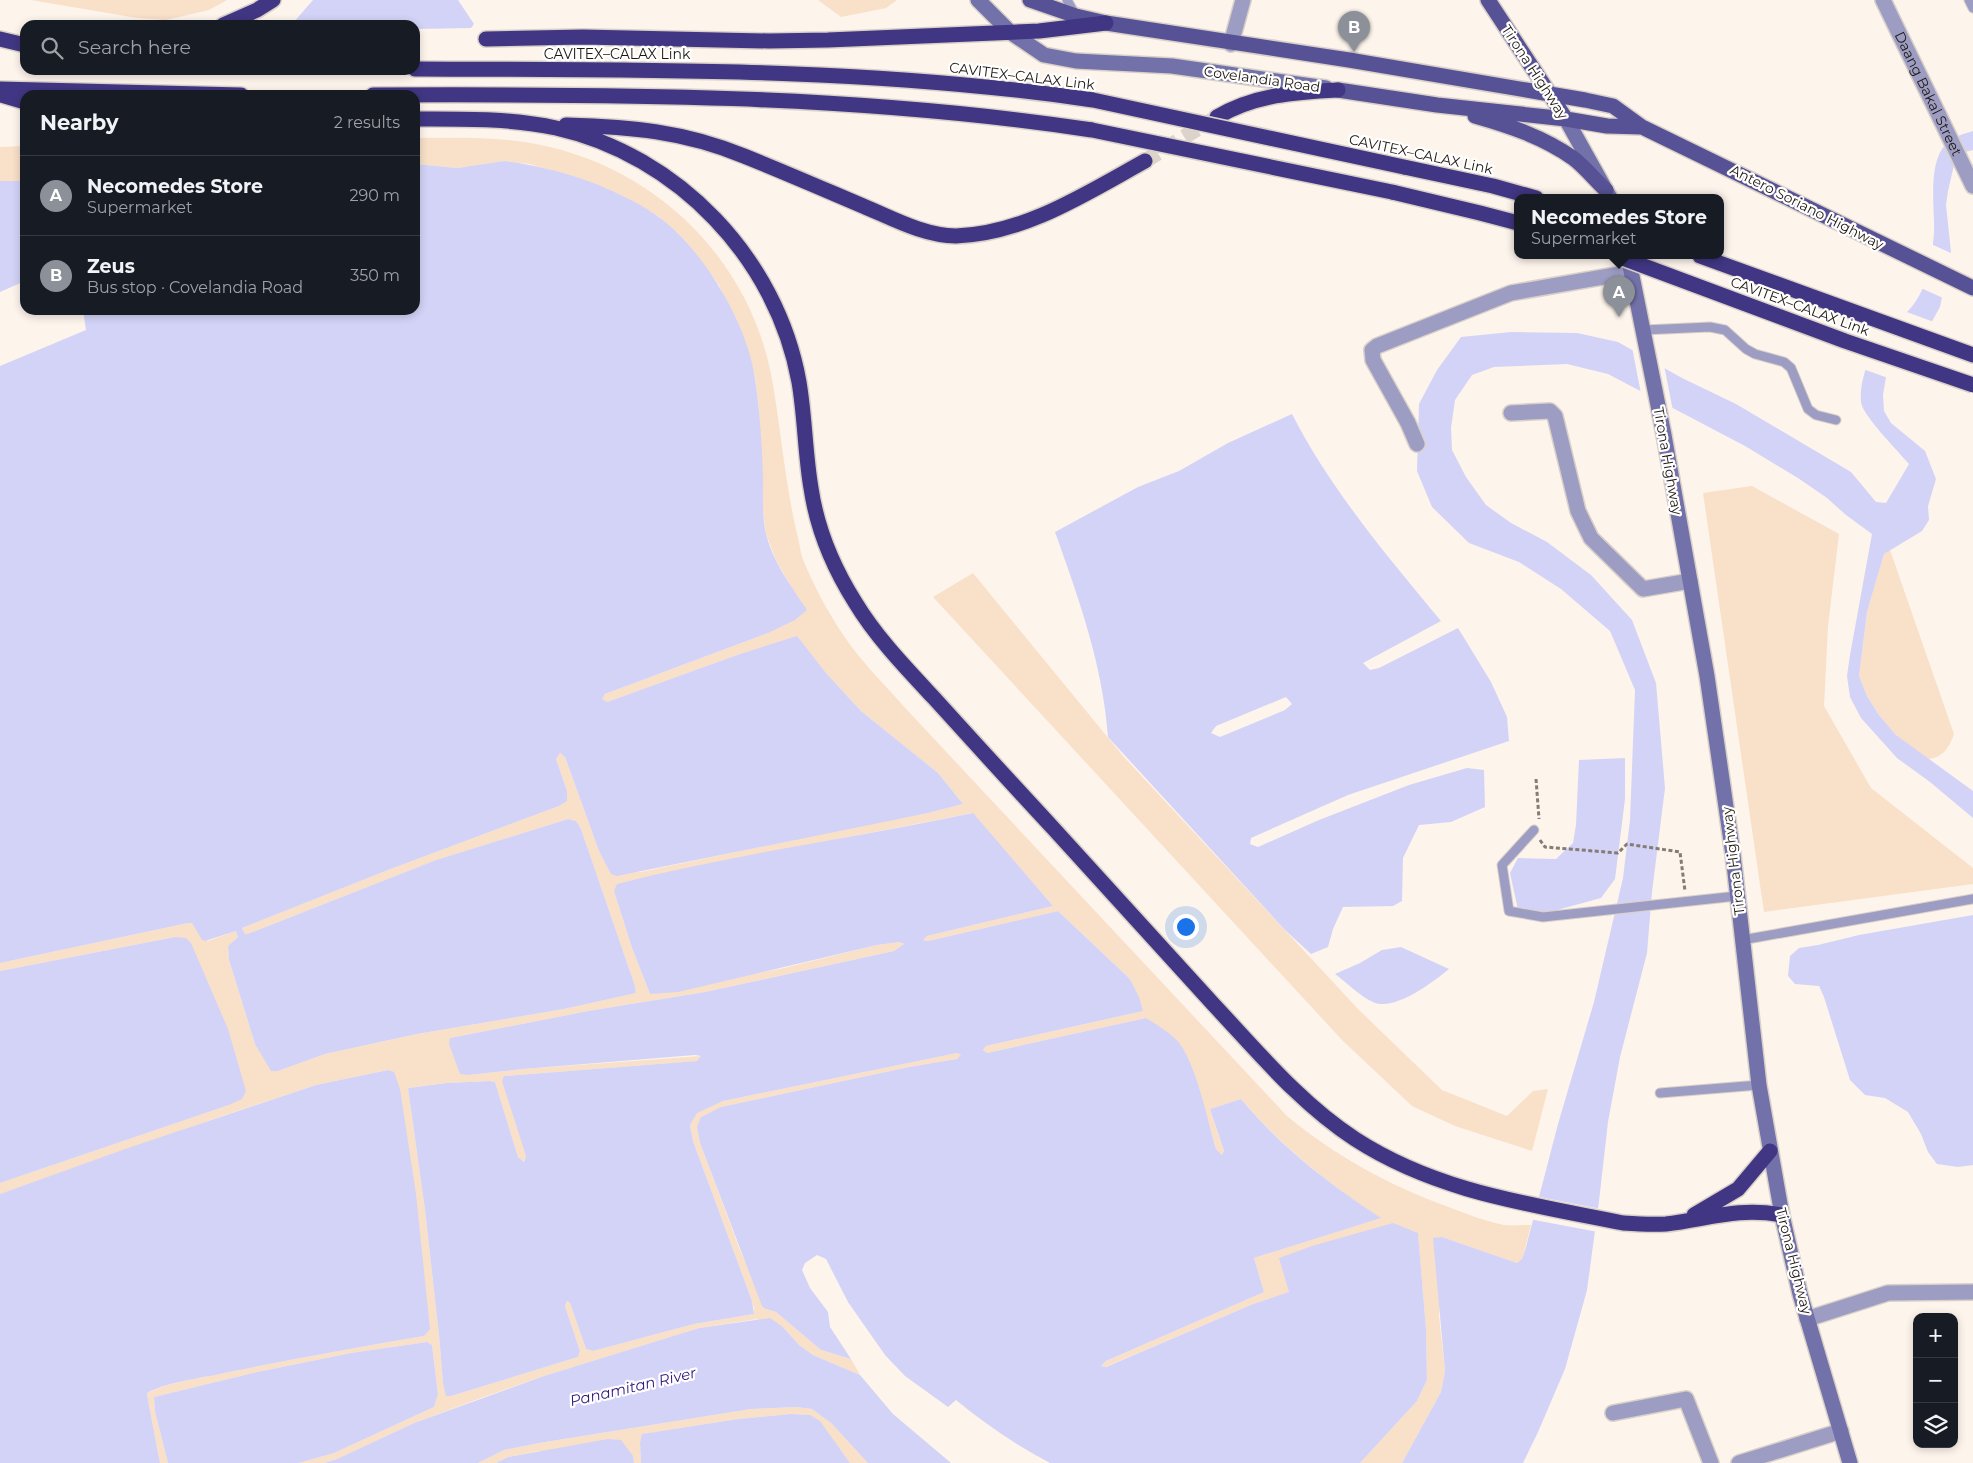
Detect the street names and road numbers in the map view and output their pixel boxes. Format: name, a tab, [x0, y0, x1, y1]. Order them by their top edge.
street label: Tirona Highway	[1498, 21, 1572, 123]
street label: Daang Bakal Street	[1891, 28, 1966, 159]
street label: CAVITEX–CALAX Link	[544, 45, 691, 63]
street label: CAVITEX–CALAX Link	[948, 58, 1096, 94]
street label: Covelandia Road	[1203, 62, 1321, 96]
street label: CAVITEX–CALAX Link	[1347, 130, 1495, 178]
street label: Antero Soriano Highway	[1727, 160, 1887, 254]
street label: CAVITEX–CALAX Link	[1728, 272, 1873, 340]
street label: Tirona Highway	[1650, 406, 1686, 517]
street label: Tirona Highway	[1717, 805, 1749, 916]
street label: Tirona Highway	[1772, 1206, 1816, 1316]

